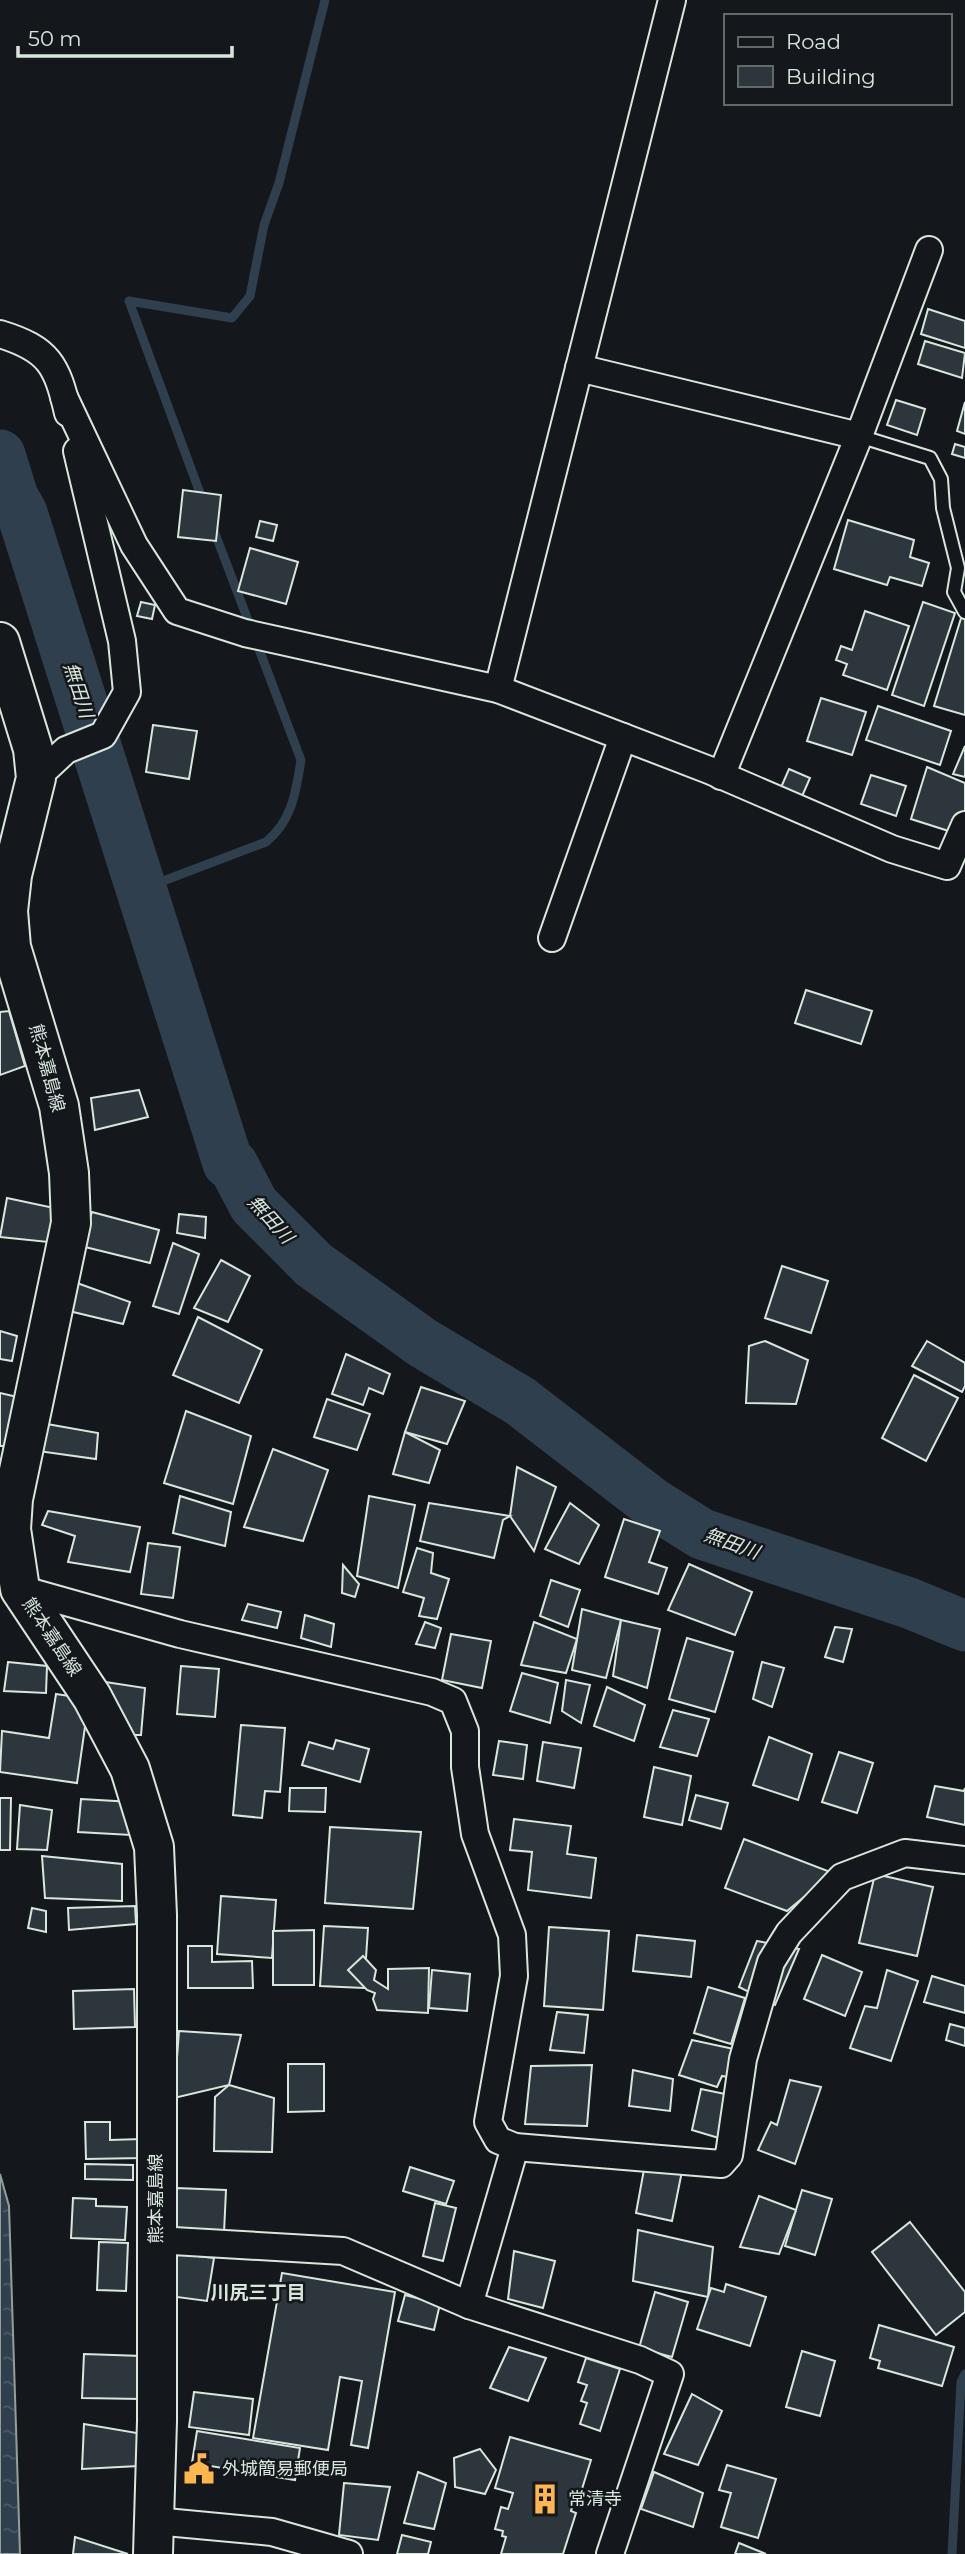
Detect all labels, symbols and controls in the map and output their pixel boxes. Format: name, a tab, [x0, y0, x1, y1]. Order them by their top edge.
scale bar	[18, 14, 231, 58]
legend	[724, 14, 951, 105]
text: 50 m	[28, 26, 82, 51]
text: Road	[786, 29, 841, 54]
text: Building	[786, 64, 876, 89]
water label: 無田川	[59, 659, 99, 723]
street label: 熊本嘉島線	[25, 1022, 69, 1114]
water label: 無田川	[243, 1190, 300, 1250]
water label: 無田川	[701, 1523, 764, 1565]
street label: 熊本嘉島線	[18, 1594, 86, 1680]
street label: 熊本嘉島線	[145, 2154, 167, 2244]
district label: 川尻三丁目	[210, 2281, 306, 2304]
public building icon: 外城簡易郵便局	[182, 2452, 216, 2486]
place label: 外城簡易郵便局	[222, 2458, 348, 2480]
building icon: 常清寺	[528, 2482, 562, 2516]
place label: 常清寺	[568, 2488, 622, 2510]

